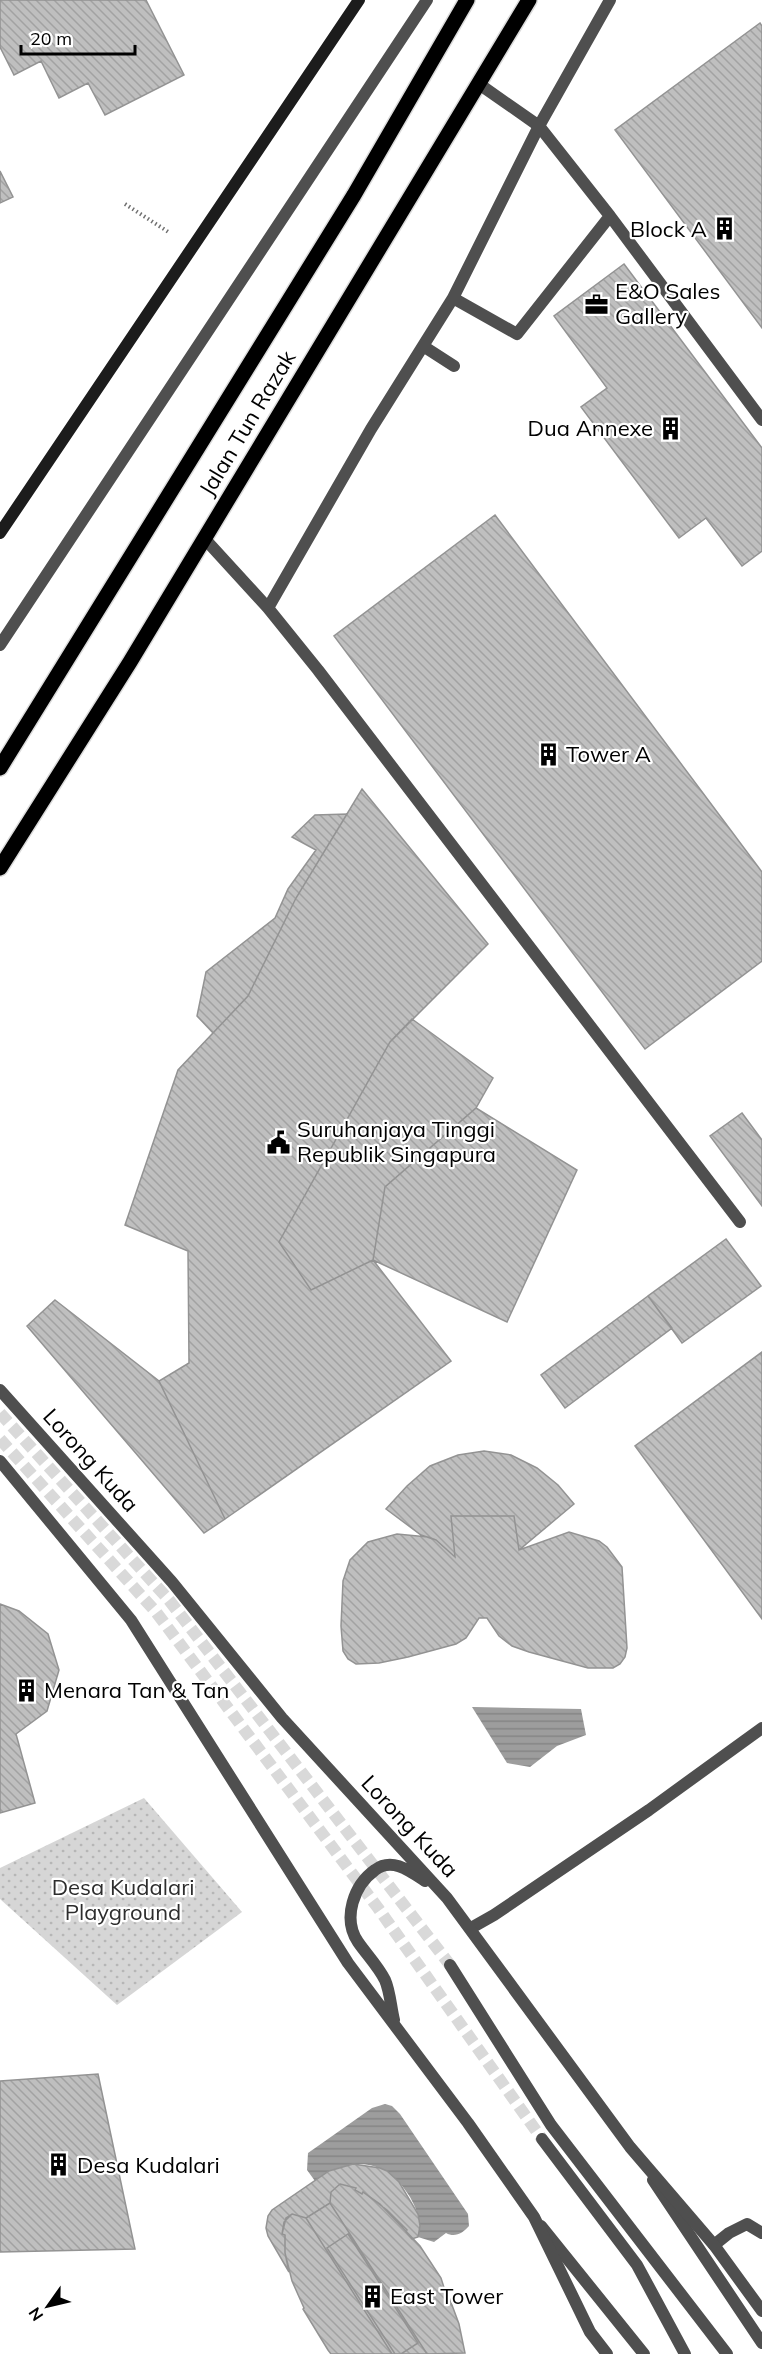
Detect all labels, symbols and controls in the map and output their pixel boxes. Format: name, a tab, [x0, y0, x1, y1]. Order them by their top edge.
scale bar	[21, 18, 135, 56]
text: 20 m	[30, 27, 72, 50]
place label: Block A	[630, 215, 707, 243]
building icon: Block A	[712, 216, 738, 242]
place label: E&O Sales Gallery	[615, 277, 720, 330]
office icon: E&O Sales Gallery	[584, 291, 610, 317]
street label: Jalan Tun Razak	[193, 345, 302, 501]
place label: Dua Annexe	[528, 414, 653, 442]
building icon: Dua Annexe	[658, 415, 684, 441]
place label: Tower A	[566, 740, 651, 768]
building icon: Tower A	[535, 741, 561, 767]
place label: Suruhanjaya Tinggi Republik Singapura	[297, 1115, 496, 1168]
public building icon: Suruhanjaya Tinggi Republik Singapura	[266, 1129, 292, 1155]
street label: Lorong Kuda	[37, 1402, 145, 1518]
place label: Menara Tan & Tan	[44, 1676, 229, 1704]
building icon: Menara Tan & Tan	[13, 1677, 39, 1703]
street label: Lorong Kuda	[356, 1769, 464, 1883]
park label: Desa Kudalari Playground	[52, 1873, 194, 1926]
place label: Desa Kudalari	[77, 2151, 220, 2179]
building icon: Desa Kudalari	[46, 2152, 72, 2178]
north arrow	[18, 2276, 78, 2336]
place label: East Tower	[390, 2282, 503, 2310]
building icon: East Tower	[359, 2283, 385, 2309]
text: N	[24, 2304, 47, 2325]

